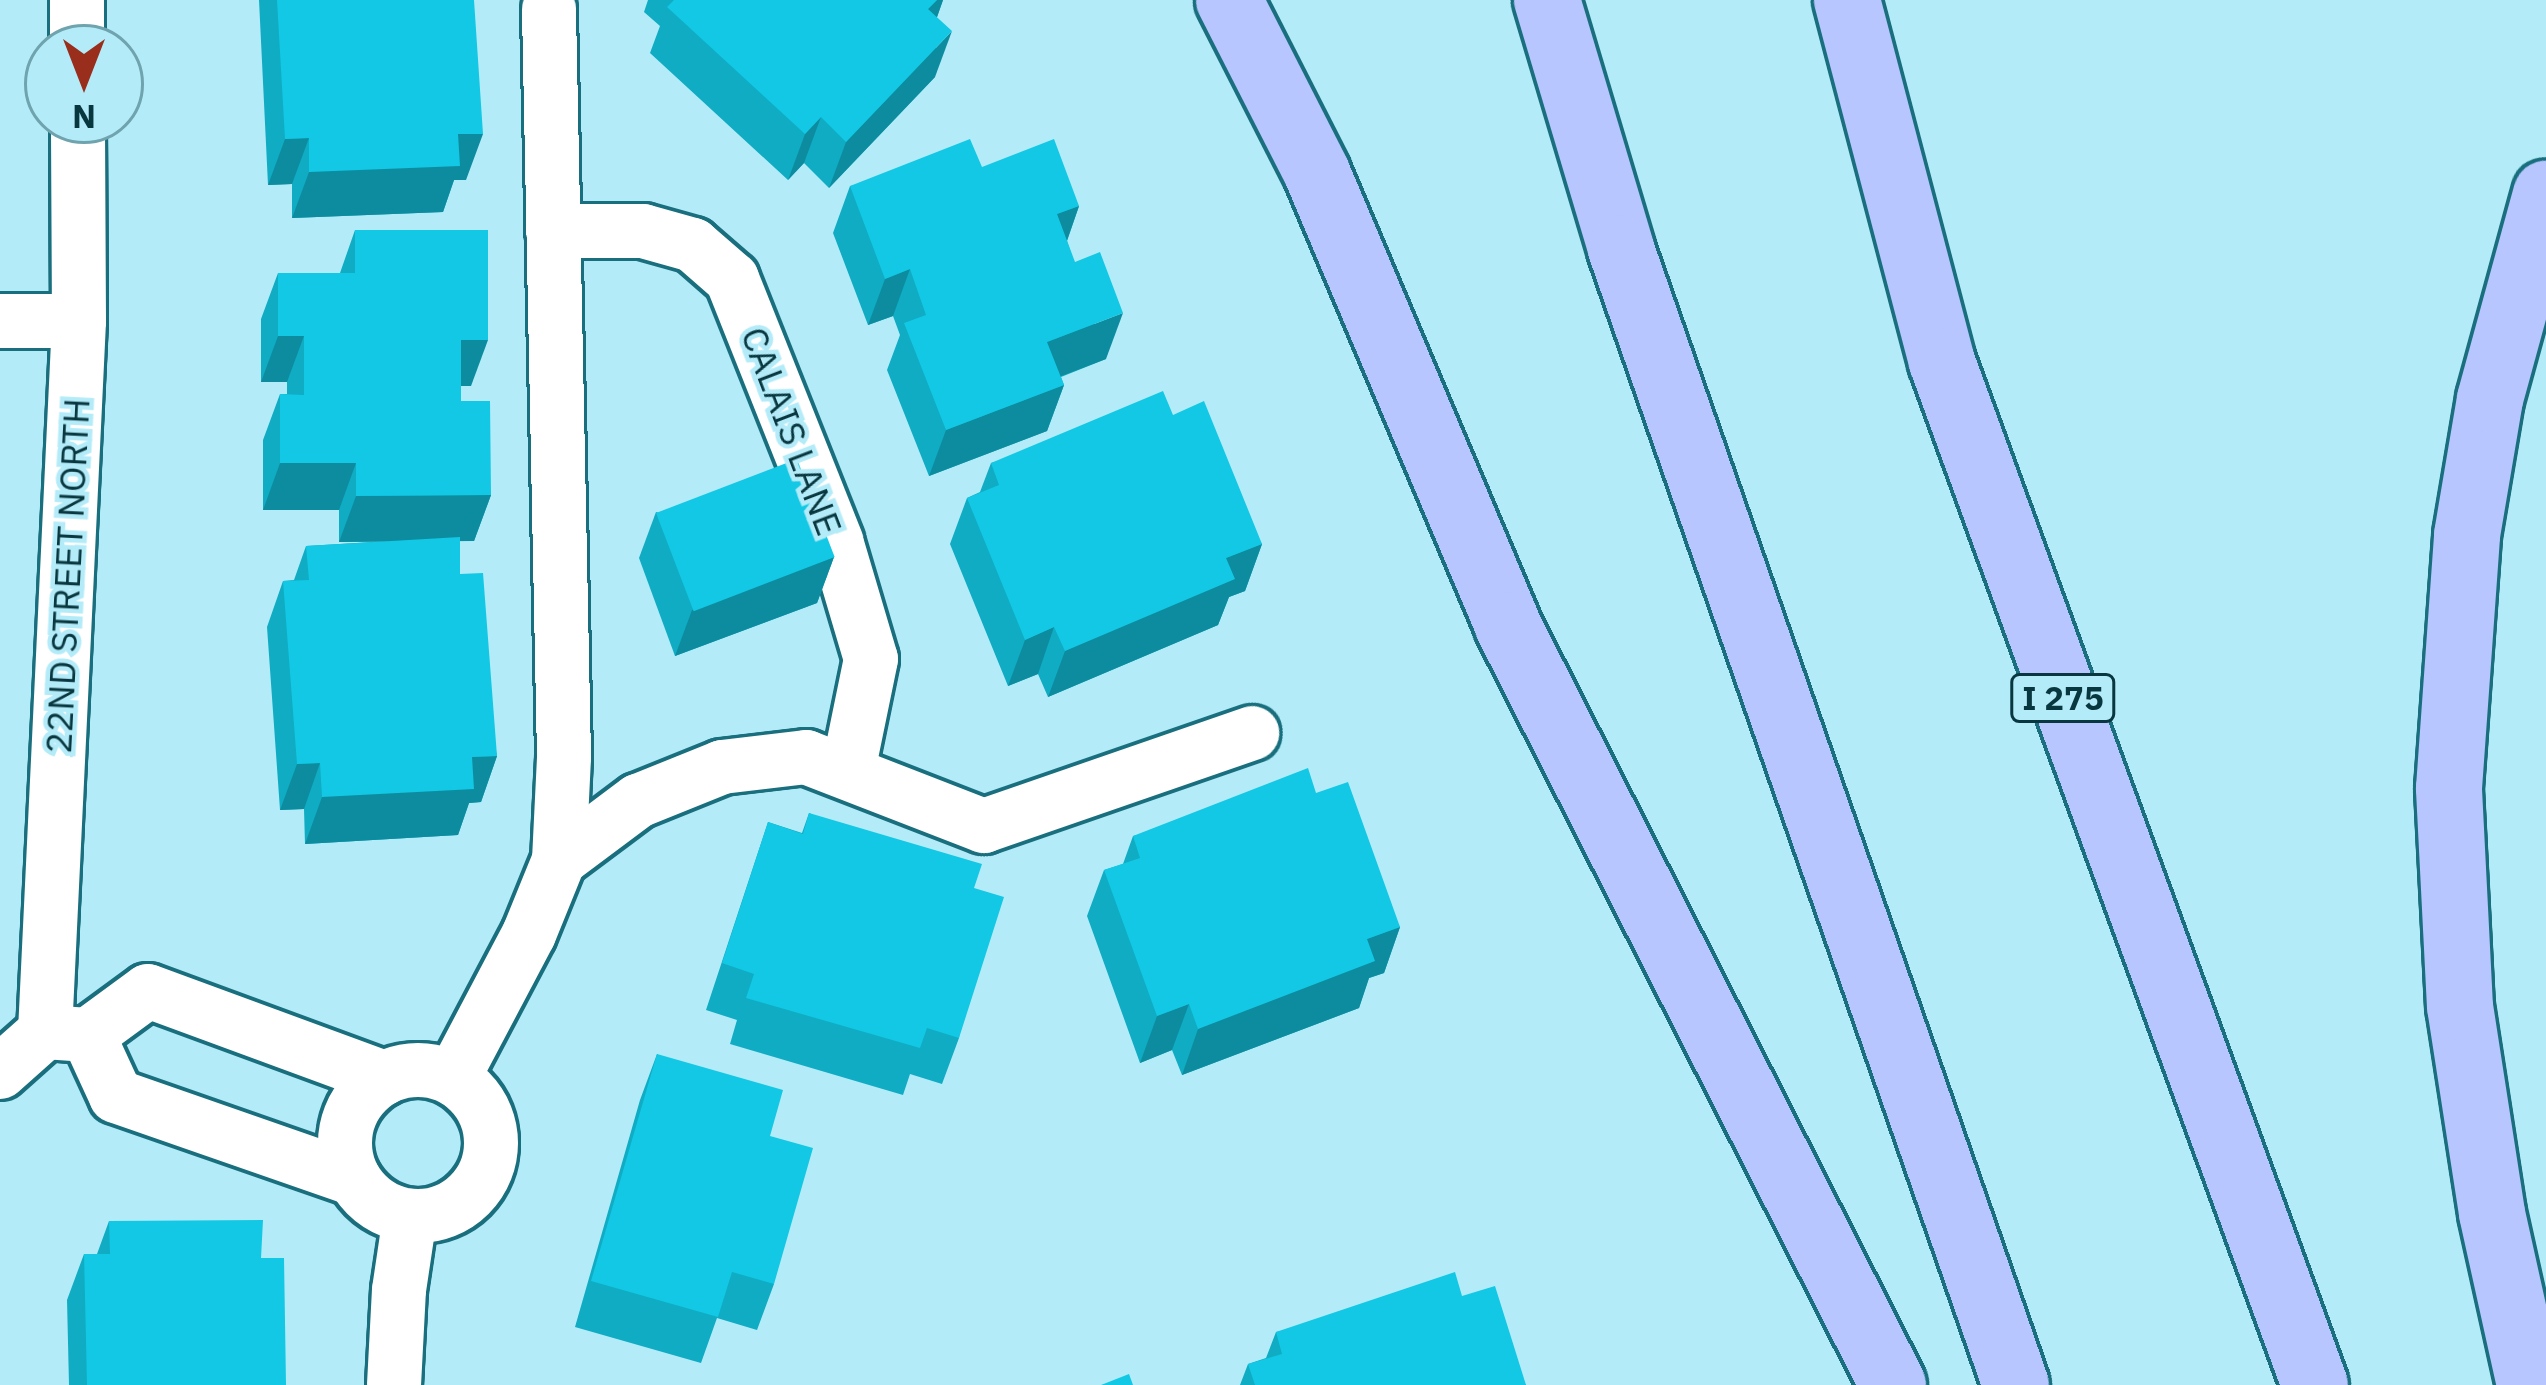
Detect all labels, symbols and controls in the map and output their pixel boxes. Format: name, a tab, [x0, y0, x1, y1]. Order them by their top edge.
north arrow	[24, 24, 144, 144]
text: N	[72, 96, 96, 139]
street label: CALAIS LANE	[733, 321, 851, 541]
street label: 22ND STREET NORTH	[36, 397, 98, 755]
road number: I 275	[2009, 671, 2117, 725]

